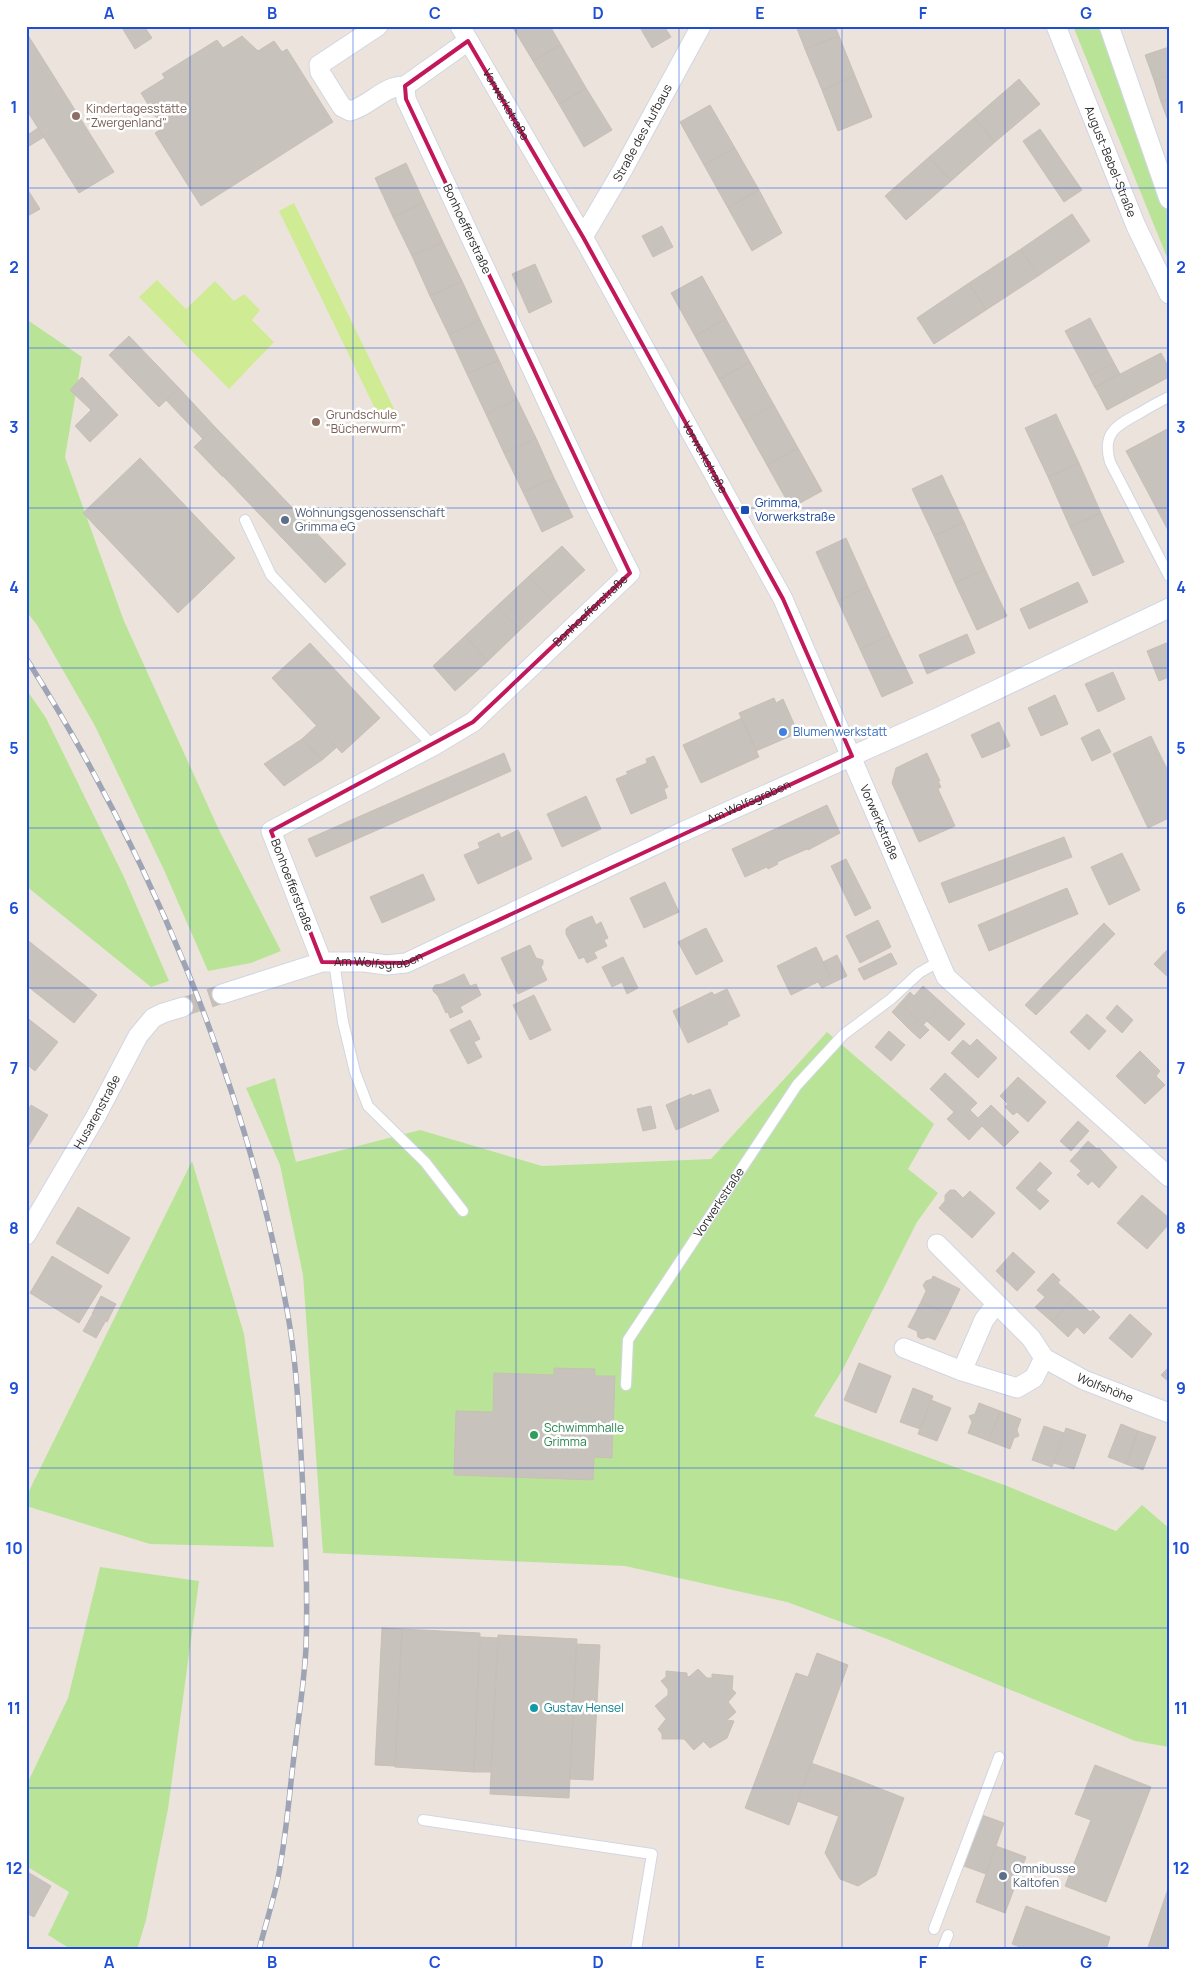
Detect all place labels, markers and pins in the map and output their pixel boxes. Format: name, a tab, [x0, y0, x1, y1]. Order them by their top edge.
place label: Kindertagesstätte "Zwergenland"	[86, 100, 187, 131]
marker: Kindertagesstätte "Zwergenland"	[70, 110, 82, 122]
place label: Grundschule "Bücherwurm"	[326, 406, 406, 437]
marker: Grundschule "Bücherwurm"	[310, 416, 322, 428]
place label: Grimma, Vorwerkstraße	[755, 494, 835, 525]
place label: Wohnungsgenossenschaft Grimma eG	[295, 504, 445, 535]
marker: Grimma, Vorwerkstraße	[739, 504, 751, 516]
marker: Wohnungsgenossenschaft Grimma eG	[279, 514, 291, 526]
place label: Blumenwerkstatt	[793, 723, 887, 740]
marker: Blumenwerkstatt	[777, 726, 789, 738]
place label: Schwimmhalle Grimma	[544, 1419, 624, 1450]
marker: Schwimmhalle Grimma	[528, 1429, 540, 1441]
place label: Gustav Hensel	[544, 1699, 624, 1716]
marker: Gustav Hensel	[528, 1702, 540, 1714]
place label: Omnibusse Kaltofen	[1013, 1860, 1076, 1891]
marker: Omnibusse Kaltofen	[997, 1870, 1009, 1882]

